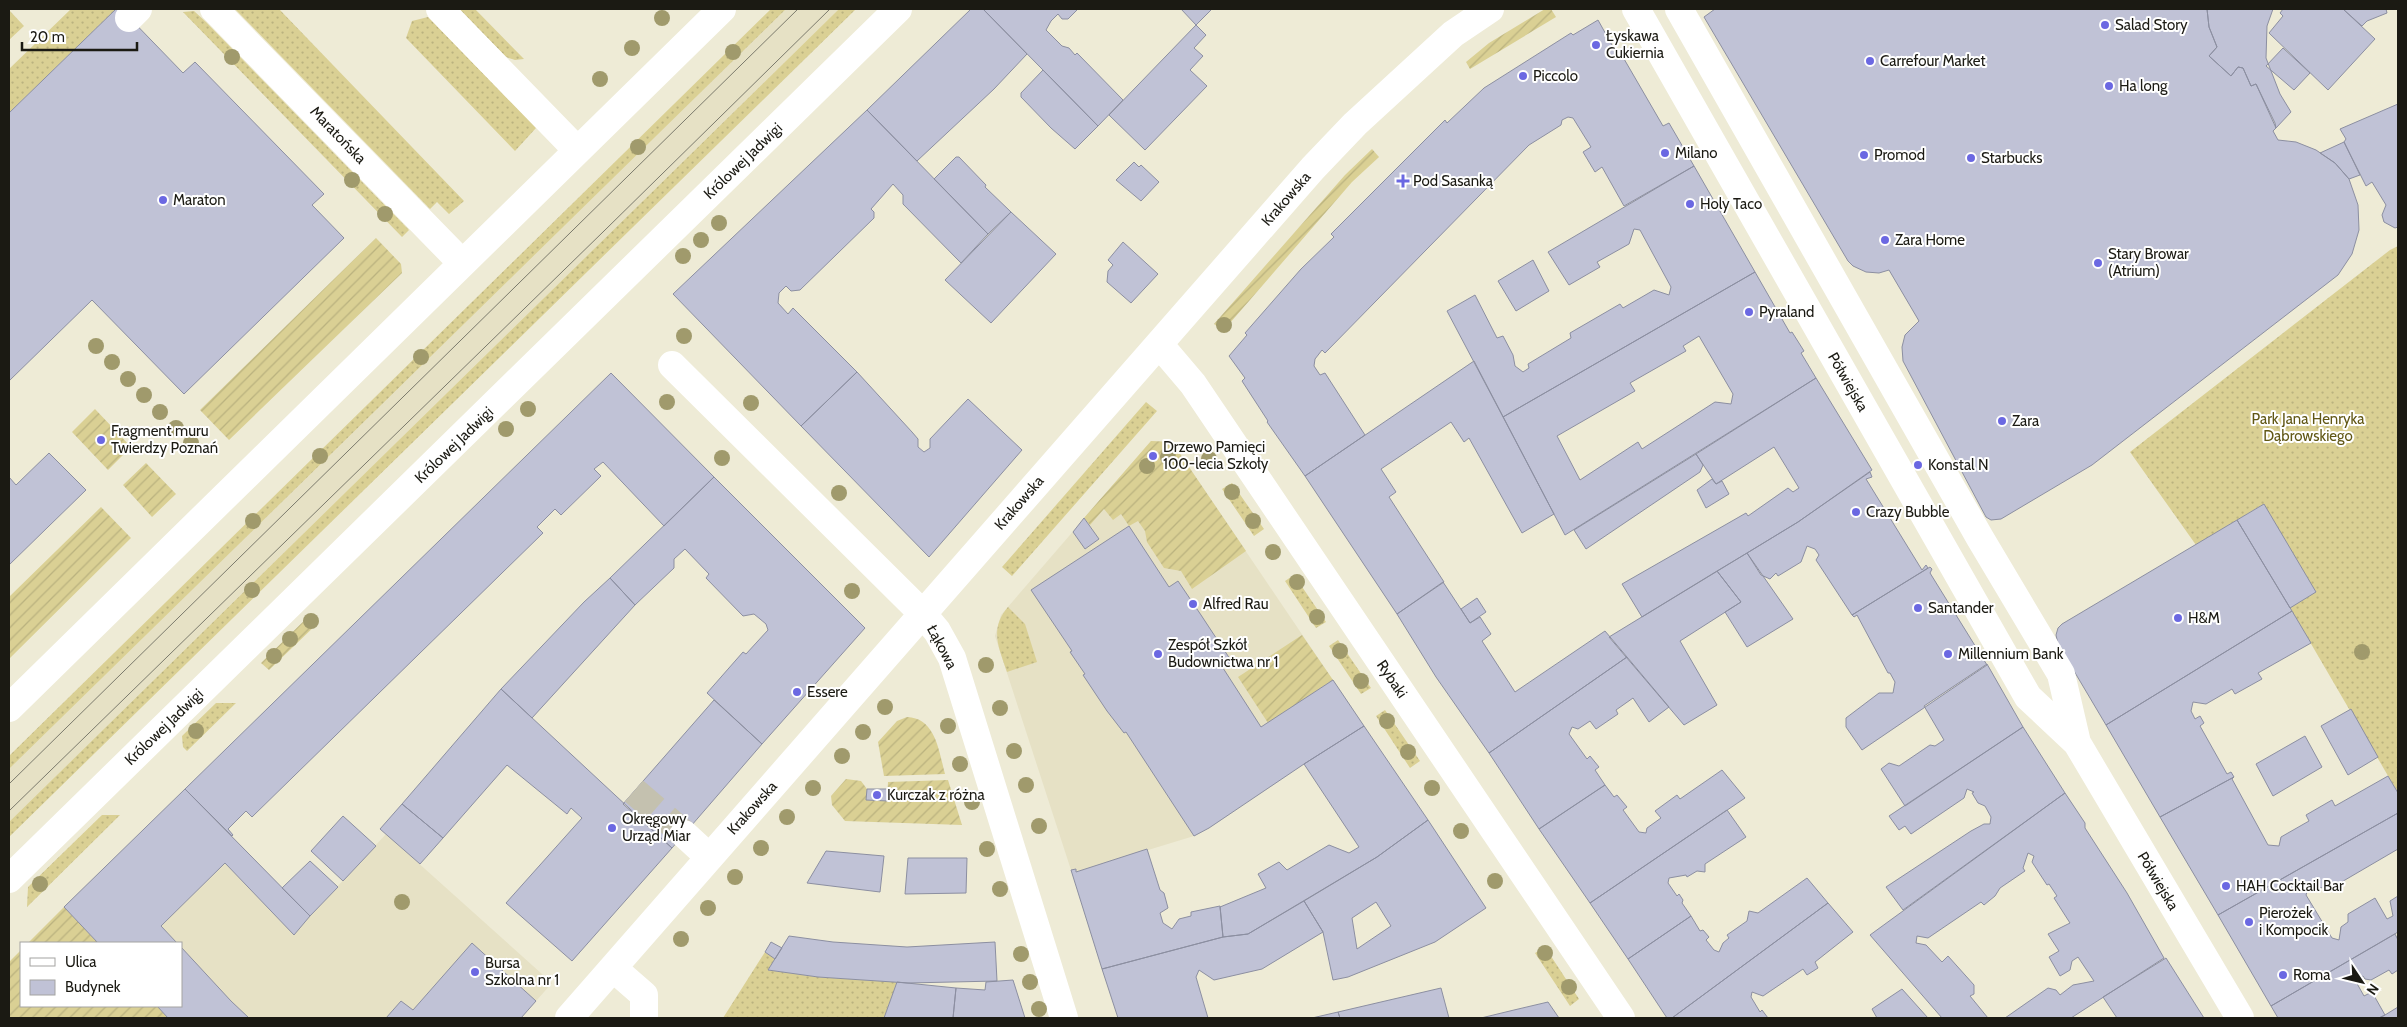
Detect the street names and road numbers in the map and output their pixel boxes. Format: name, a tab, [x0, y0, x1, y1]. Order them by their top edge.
street label: Maratońska	[306, 103, 370, 168]
street label: Królowej Jadwigi	[700, 119, 786, 203]
street label: Krakowska	[1258, 168, 1315, 230]
street label: Półwiejska	[1824, 349, 1872, 415]
street label: Królowej Jadwigi	[411, 403, 497, 487]
street label: Krakowska	[991, 472, 1048, 534]
street label: Łąkowa	[923, 622, 961, 673]
street label: Rybaki	[1373, 657, 1411, 701]
street label: Królowej Jadwigi	[121, 685, 207, 769]
street label: Krakowska	[723, 777, 781, 838]
street label: Półwiejska	[2134, 848, 2183, 914]

